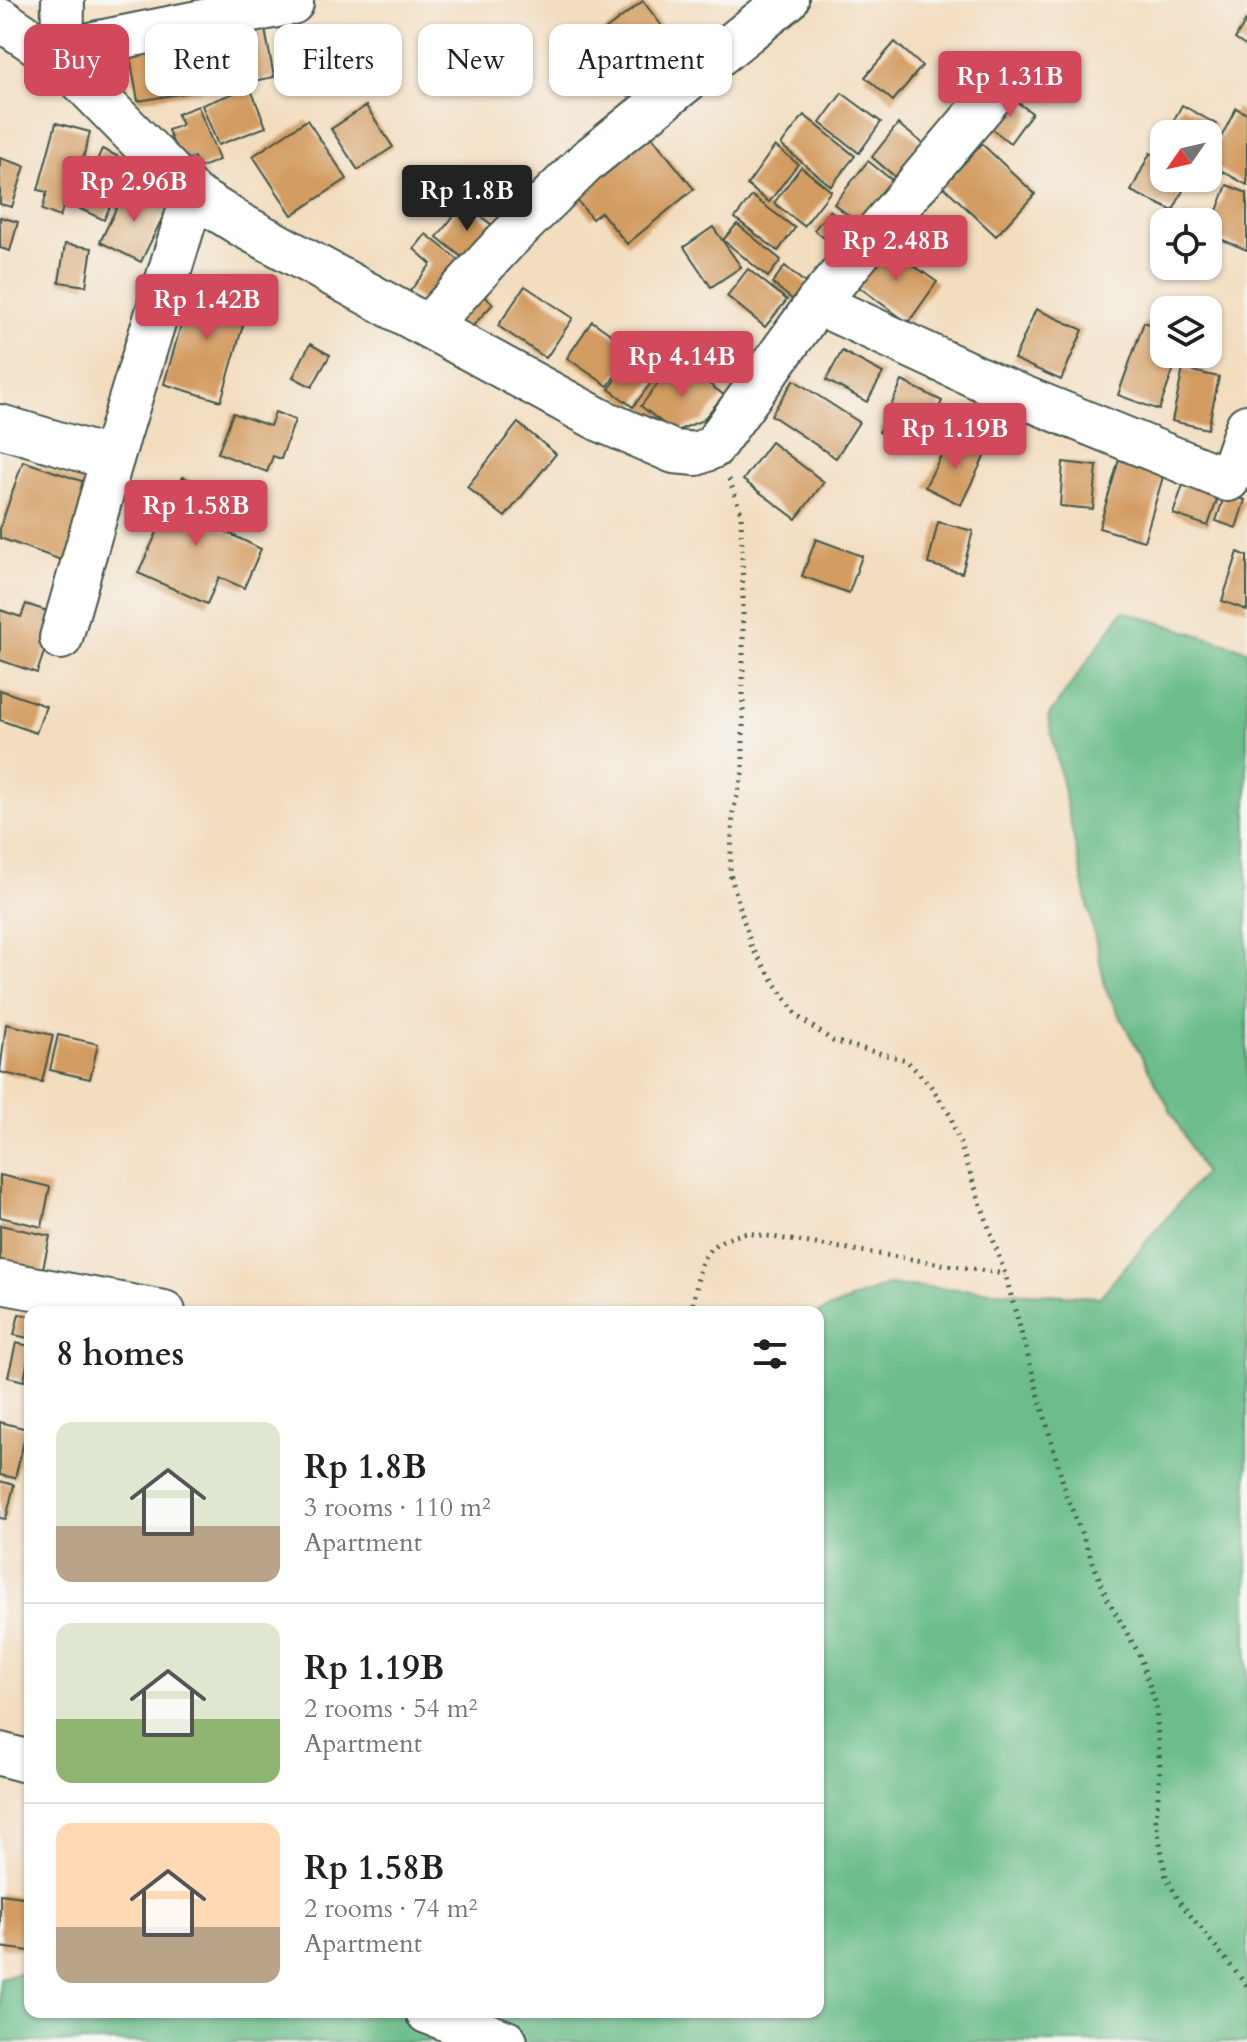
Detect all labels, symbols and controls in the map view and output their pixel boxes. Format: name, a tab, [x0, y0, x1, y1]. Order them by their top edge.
chip: Buy	[24, 24, 129, 96]
chip: Rent	[145, 24, 258, 96]
chip: Filters	[274, 24, 402, 96]
chip: New	[418, 24, 533, 96]
chip: Apartment	[549, 24, 732, 96]
pin: Rp 1.31B	[927, 51, 1093, 119]
text: Rp 1.31B	[956, 59, 1064, 94]
north arrow	[1150, 120, 1222, 192]
map controls	[1150, 120, 1222, 368]
pin: Rp 2.96B	[51, 156, 217, 224]
text: Rp 2.96B	[80, 164, 188, 199]
pin: Rp 1.8B	[393, 165, 541, 233]
text: Rp 1.8B	[420, 173, 514, 208]
button: locate	[1150, 208, 1222, 280]
pin: Rp 2.48B	[813, 215, 979, 283]
text: Rp 2.48B	[842, 223, 950, 258]
pin: Rp 1.42B	[124, 274, 290, 342]
text: Rp 1.42B	[153, 282, 261, 317]
button: layers	[1150, 296, 1222, 368]
pin: Rp 4.14B	[599, 331, 765, 399]
text: Rp 4.14B	[628, 339, 736, 374]
pin: Rp 1.19B	[872, 403, 1038, 471]
text: Rp 1.19B	[901, 411, 1009, 446]
pin: Rp 1.58B	[113, 480, 279, 548]
text: Rp 1.58B	[142, 488, 250, 523]
text: 8 homes	[56, 1331, 184, 1377]
icon: filters	[748, 1332, 792, 1376]
text: Rp 1.8B	[304, 1444, 427, 1490]
icon: home	[120, 1454, 216, 1550]
text: 3 rooms · 110 m²	[304, 1490, 491, 1525]
text: Apartment	[304, 1525, 422, 1560]
text: Rp 1.19B	[304, 1645, 444, 1691]
icon: home	[120, 1655, 216, 1751]
text: 2 rooms · 54 m²	[304, 1691, 477, 1726]
text: Apartment	[304, 1726, 422, 1761]
text: Rp 1.58B	[304, 1845, 444, 1891]
icon: home	[120, 1855, 216, 1951]
text: 2 rooms · 74 m²	[304, 1891, 477, 1926]
text: Apartment	[304, 1926, 422, 1961]

